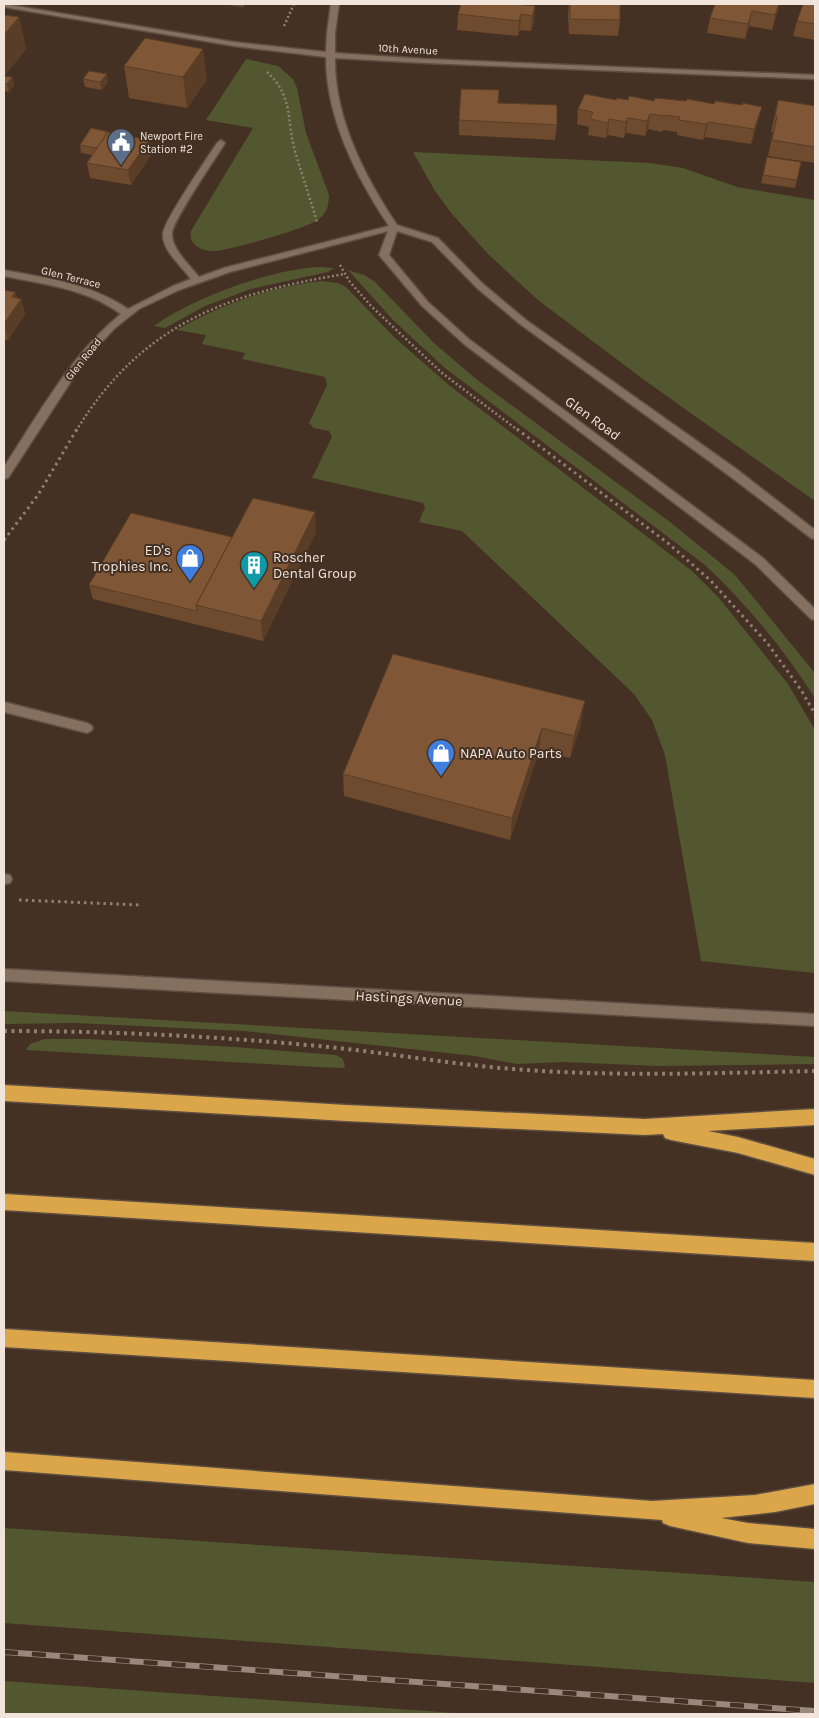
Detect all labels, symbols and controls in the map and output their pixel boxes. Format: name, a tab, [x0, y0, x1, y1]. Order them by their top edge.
street label: 10th Avenue	[378, 41, 438, 58]
public building icon: Newport Fire Station #2	[106, 127, 136, 166]
place label: Newport Fire Station #2	[140, 130, 203, 156]
street label: Glen Terrace	[40, 264, 102, 291]
street label: Glen Road	[62, 336, 104, 383]
street label: Glen Road	[562, 393, 624, 444]
place label: ED's Trophies Inc.	[92, 542, 171, 575]
shop icon: ED's Trophies Inc.	[175, 543, 205, 582]
place label: Roscher Dental Group	[273, 549, 356, 582]
building icon: Roscher Dental Group	[239, 550, 269, 589]
shop icon: NAPA Auto Parts	[426, 738, 456, 777]
place label: NAPA Auto Parts	[460, 745, 562, 762]
street label: Hastings Avenue	[355, 987, 463, 1010]

